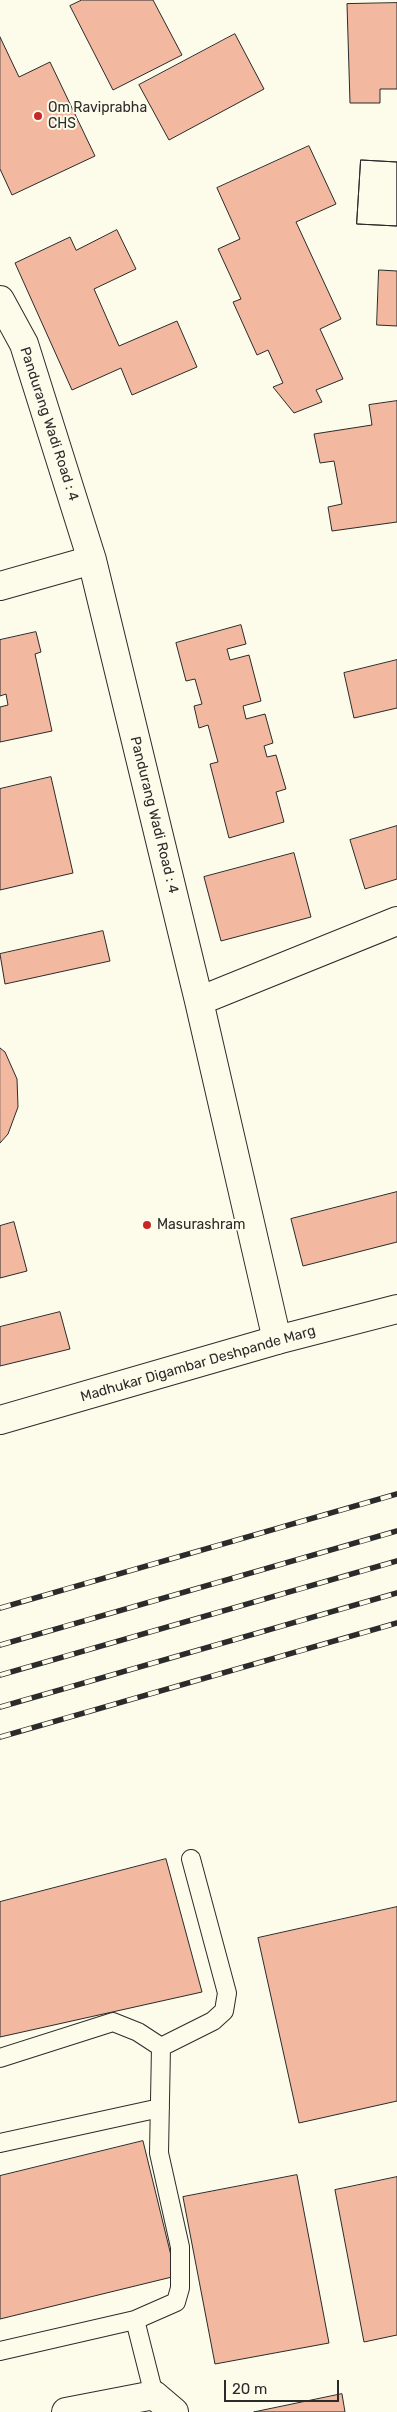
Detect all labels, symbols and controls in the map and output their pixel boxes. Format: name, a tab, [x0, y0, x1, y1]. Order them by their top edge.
place label: Om Raviprabha CHS	[48, 100, 147, 132]
marker: Om Raviprabha CHS	[32, 110, 44, 122]
street label: Pandurang Wadi Road : 4	[16, 345, 82, 503]
street label: Pandurang Wadi Road : 4	[126, 735, 182, 895]
place label: Masurashram	[157, 1217, 245, 1233]
marker: Masurashram	[141, 1219, 153, 1231]
street label: Madhukar Digambar Deshpande Marg	[79, 1322, 317, 1406]
scale bar	[227, 2370, 342, 2402]
text: 20 m	[232, 2380, 267, 2398]

